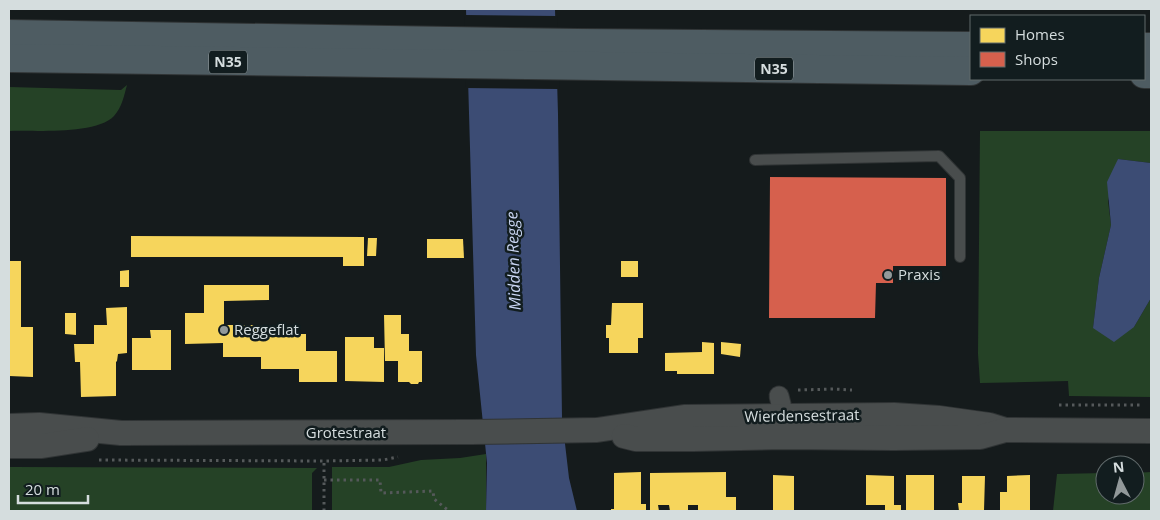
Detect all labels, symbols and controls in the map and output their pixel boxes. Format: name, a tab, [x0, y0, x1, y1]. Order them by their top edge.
legend	[970, 15, 1145, 80]
text: Homes	[1015, 24, 1065, 44]
text: Shops	[1015, 49, 1058, 69]
road number: N35	[209, 51, 247, 74]
road number: N35	[755, 58, 793, 80]
water label: Midden Regge	[500, 211, 526, 311]
place label: Praxis	[898, 264, 940, 284]
marker: Praxis	[882, 269, 894, 281]
place label: Reggeflat	[234, 319, 299, 339]
marker: Reggeflat	[218, 324, 230, 336]
street label: Wierdensestraat	[744, 404, 860, 426]
street label: Grotestraat	[306, 422, 386, 442]
north arrow	[1095, 455, 1145, 505]
text: N	[1112, 457, 1125, 477]
scale bar	[18, 472, 88, 504]
text: 20 m	[25, 479, 60, 499]

